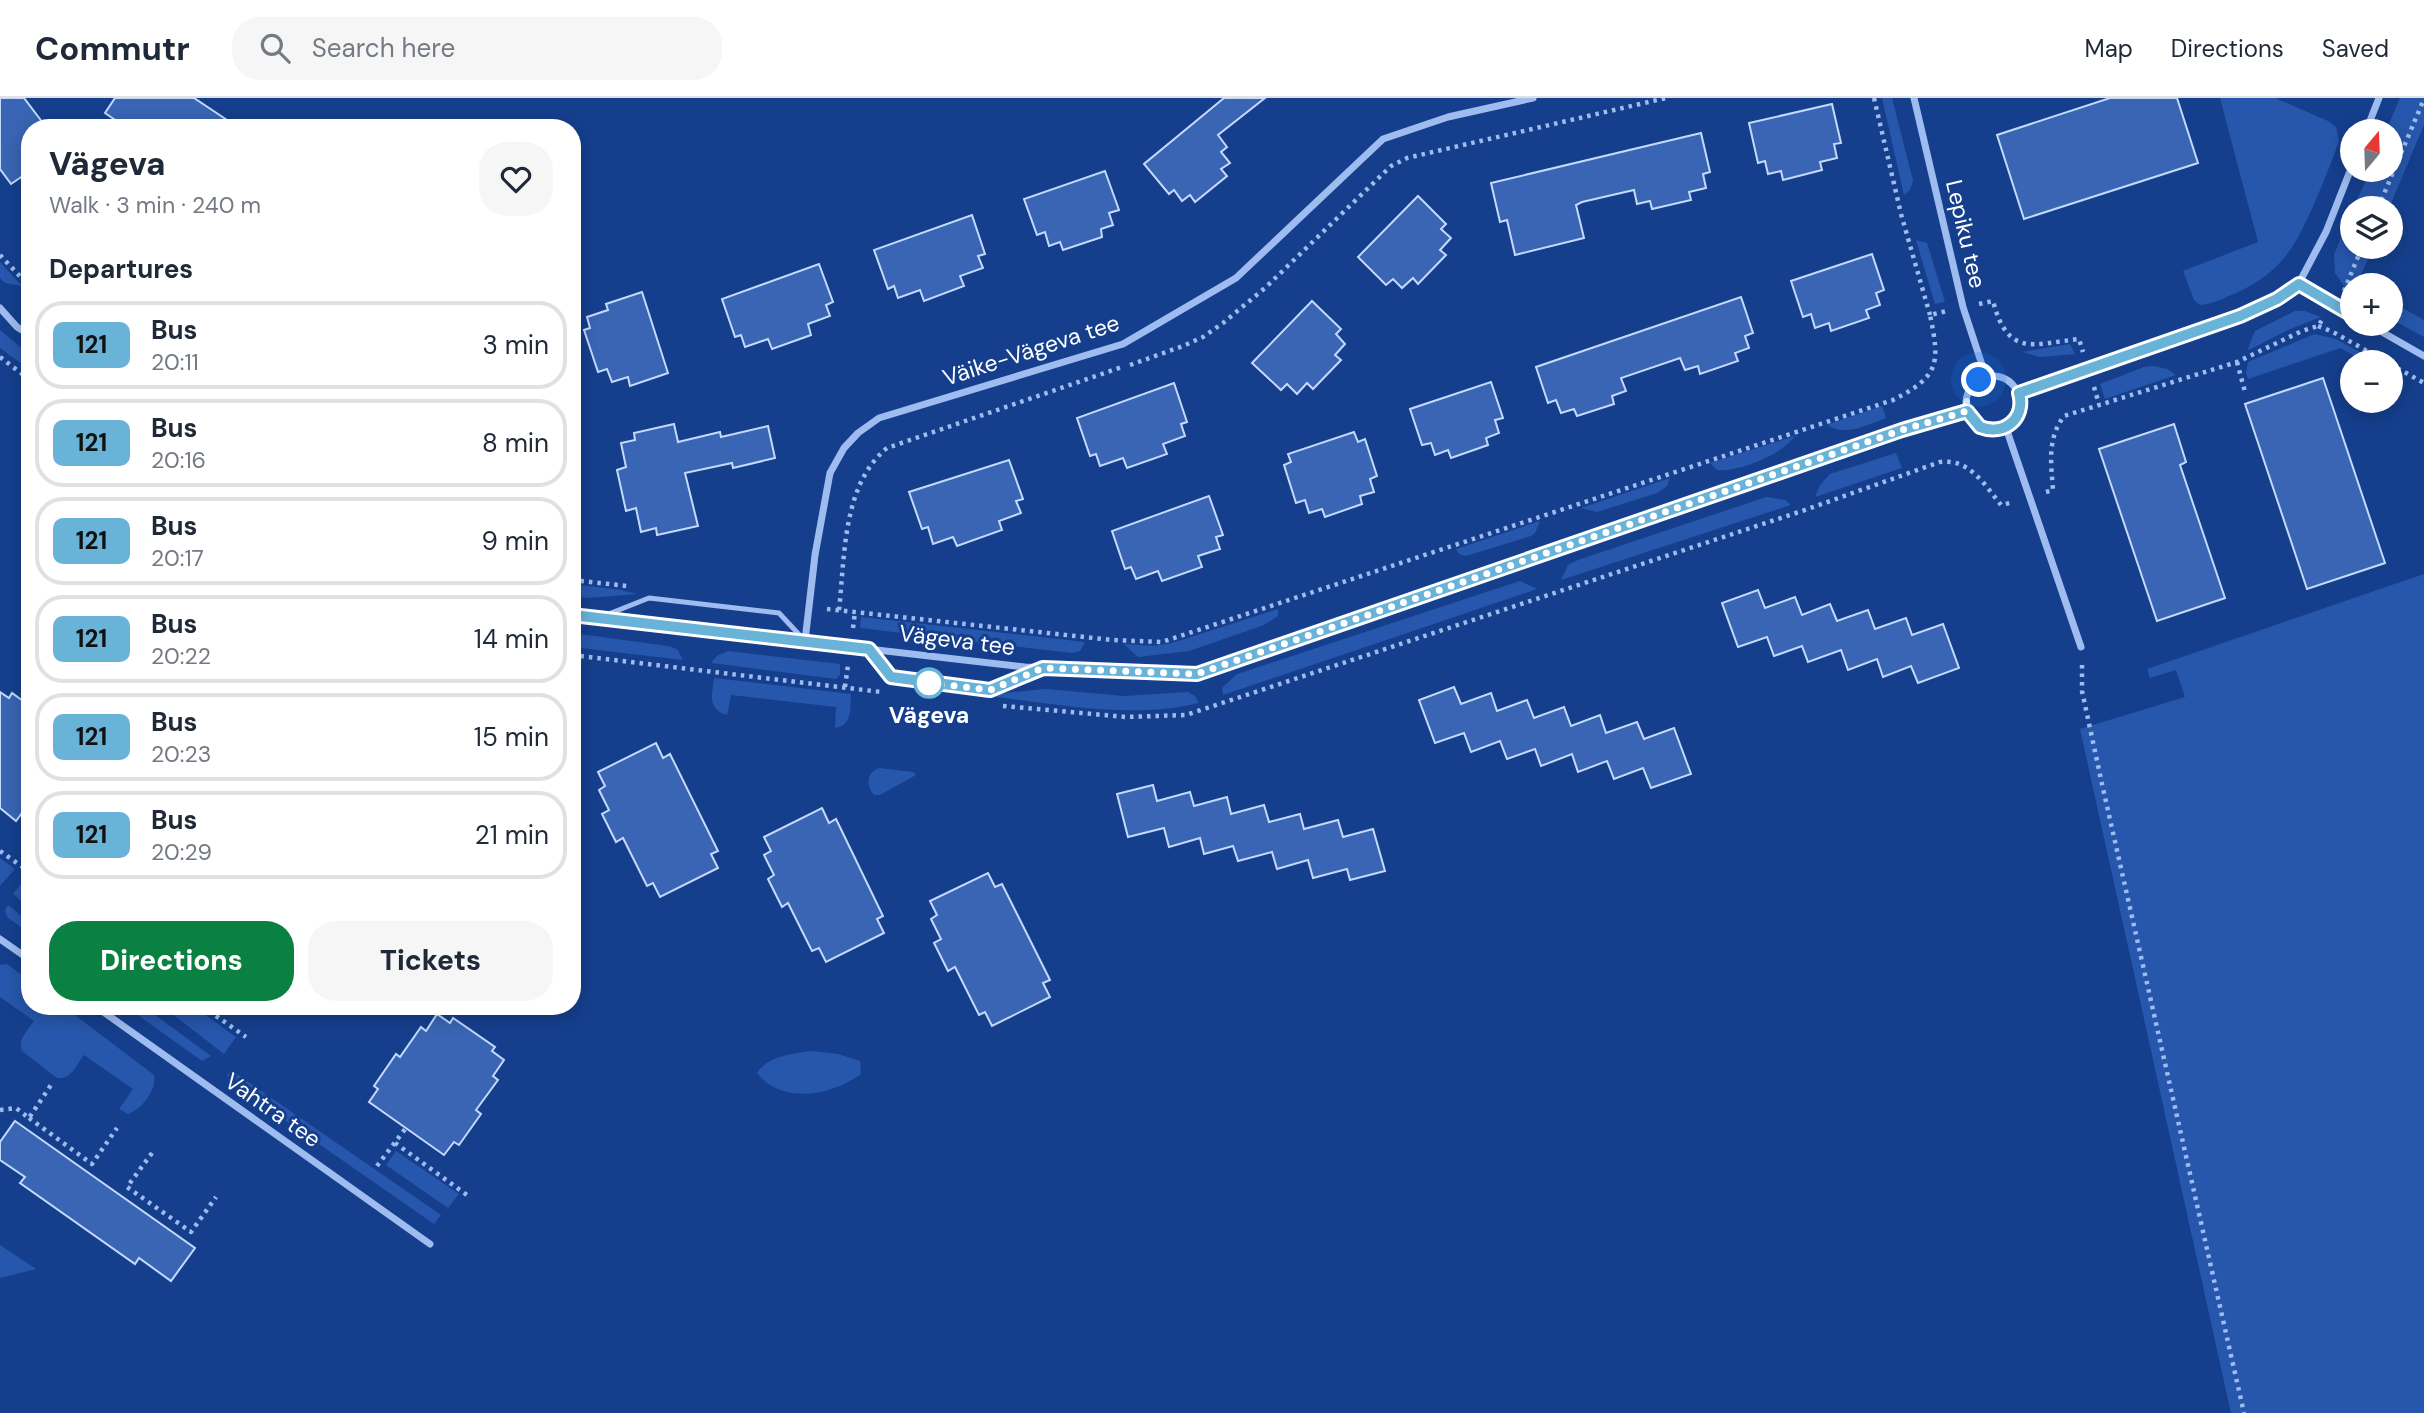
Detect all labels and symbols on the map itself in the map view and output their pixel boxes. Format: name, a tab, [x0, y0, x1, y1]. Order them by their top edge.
north arrow	[2340, 119, 2403, 182]
street label: Lepiku tee	[1939, 177, 1993, 291]
street label: Väike-Vägeva tee	[939, 307, 1123, 393]
your location	[1961, 362, 1996, 397]
street label: Vägeva tee	[897, 618, 1017, 662]
marker: Vägeva	[914, 668, 944, 698]
place label: Vägeva	[889, 700, 969, 730]
street label: Vahtra tee	[219, 1066, 327, 1154]

